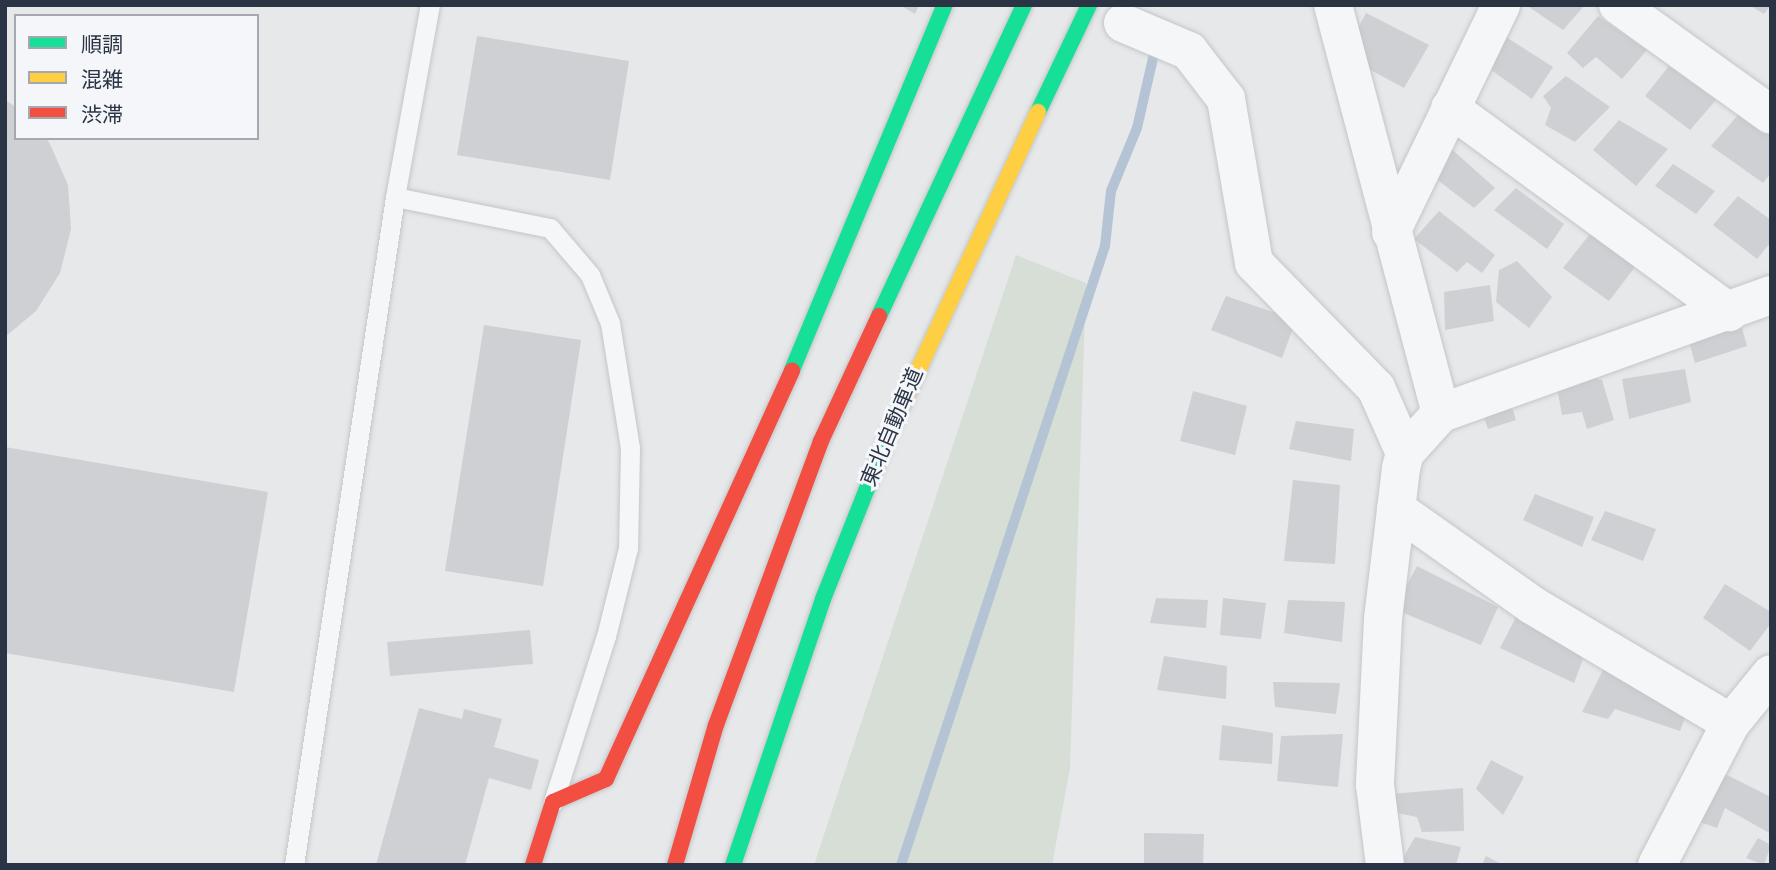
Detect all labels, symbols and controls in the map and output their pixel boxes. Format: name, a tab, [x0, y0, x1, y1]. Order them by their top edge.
legend	[14, 14, 259, 140]
text: 順調	[81, 32, 123, 58]
text: 混雑	[81, 67, 123, 93]
text: 渋滞	[81, 102, 123, 128]
street label: 東北自動車道	[856, 364, 928, 490]

